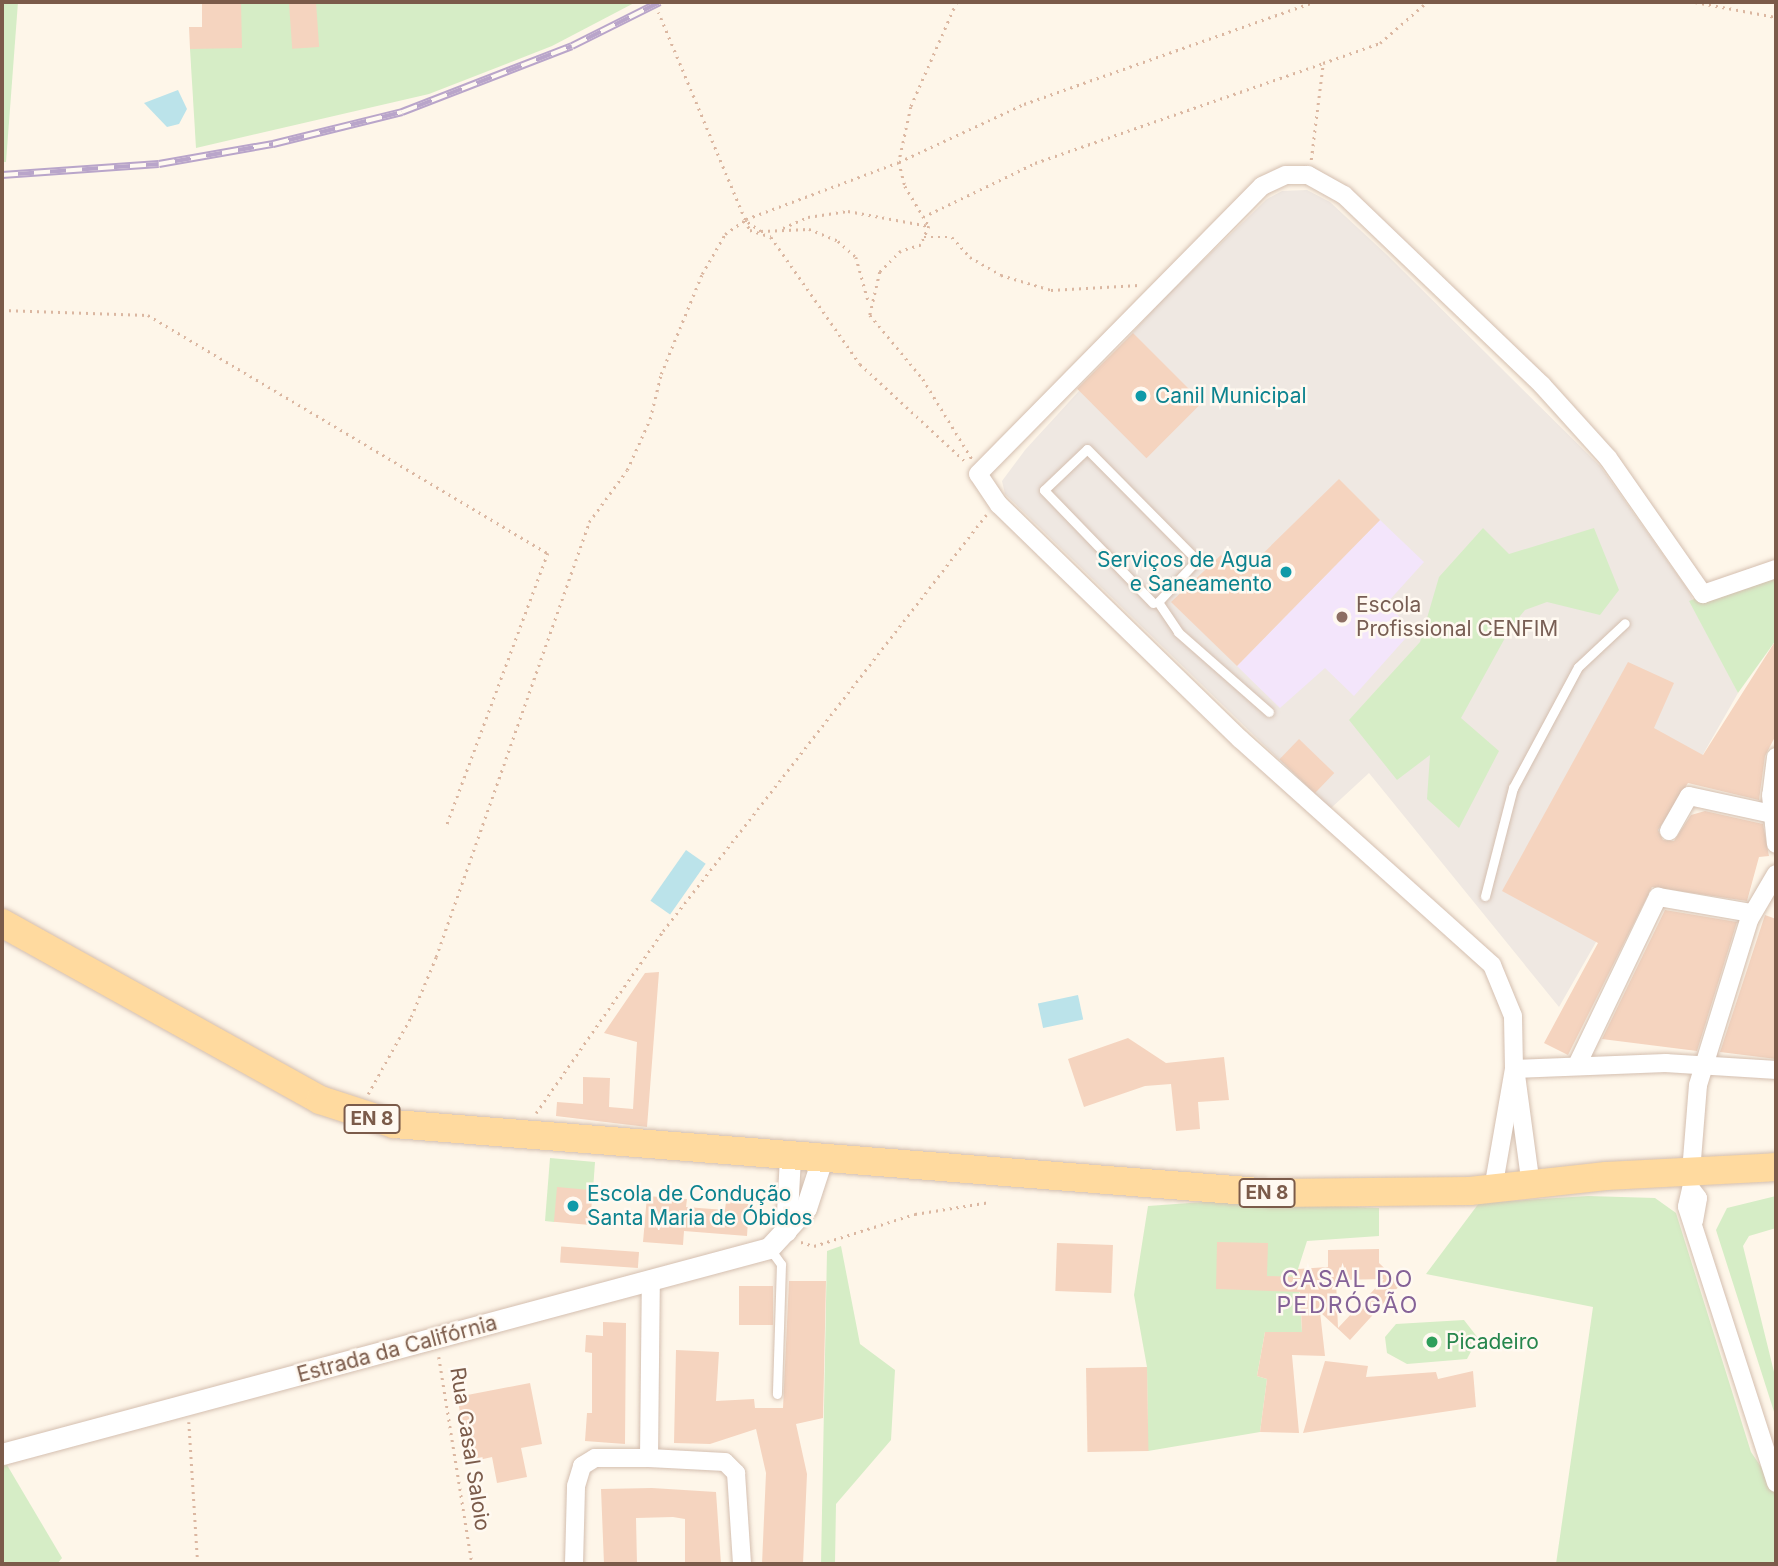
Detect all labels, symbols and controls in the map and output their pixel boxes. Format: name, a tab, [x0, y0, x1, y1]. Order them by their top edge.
place label: Canil Municipal	[1155, 383, 1307, 409]
marker: Canil Municipal	[1133, 388, 1149, 404]
place label: Serviços de Agua e Saneamento	[1097, 547, 1272, 597]
marker: Serviços de Agua e Saneamento	[1278, 564, 1294, 580]
place label: Escola Profissional CENFIM	[1356, 592, 1558, 642]
marker: Escola Profissional CENFIM	[1334, 609, 1350, 625]
road number: EN 8	[342, 1104, 402, 1134]
road number: EN 8	[1237, 1177, 1297, 1208]
place label: Escola de Condução Santa Maria de Óbidos	[587, 1181, 813, 1231]
marker: Escola de Condução Santa Maria de Óbidos	[565, 1198, 581, 1214]
district label: CASAL DO PEDRÓGÃO	[1278, 1265, 1418, 1319]
street label: Estrada da Califórnia	[294, 1310, 500, 1388]
place label: Picadeiro	[1446, 1329, 1539, 1355]
marker: Picadeiro	[1424, 1334, 1440, 1350]
street label: Rua Casal Saloio	[445, 1365, 495, 1533]

